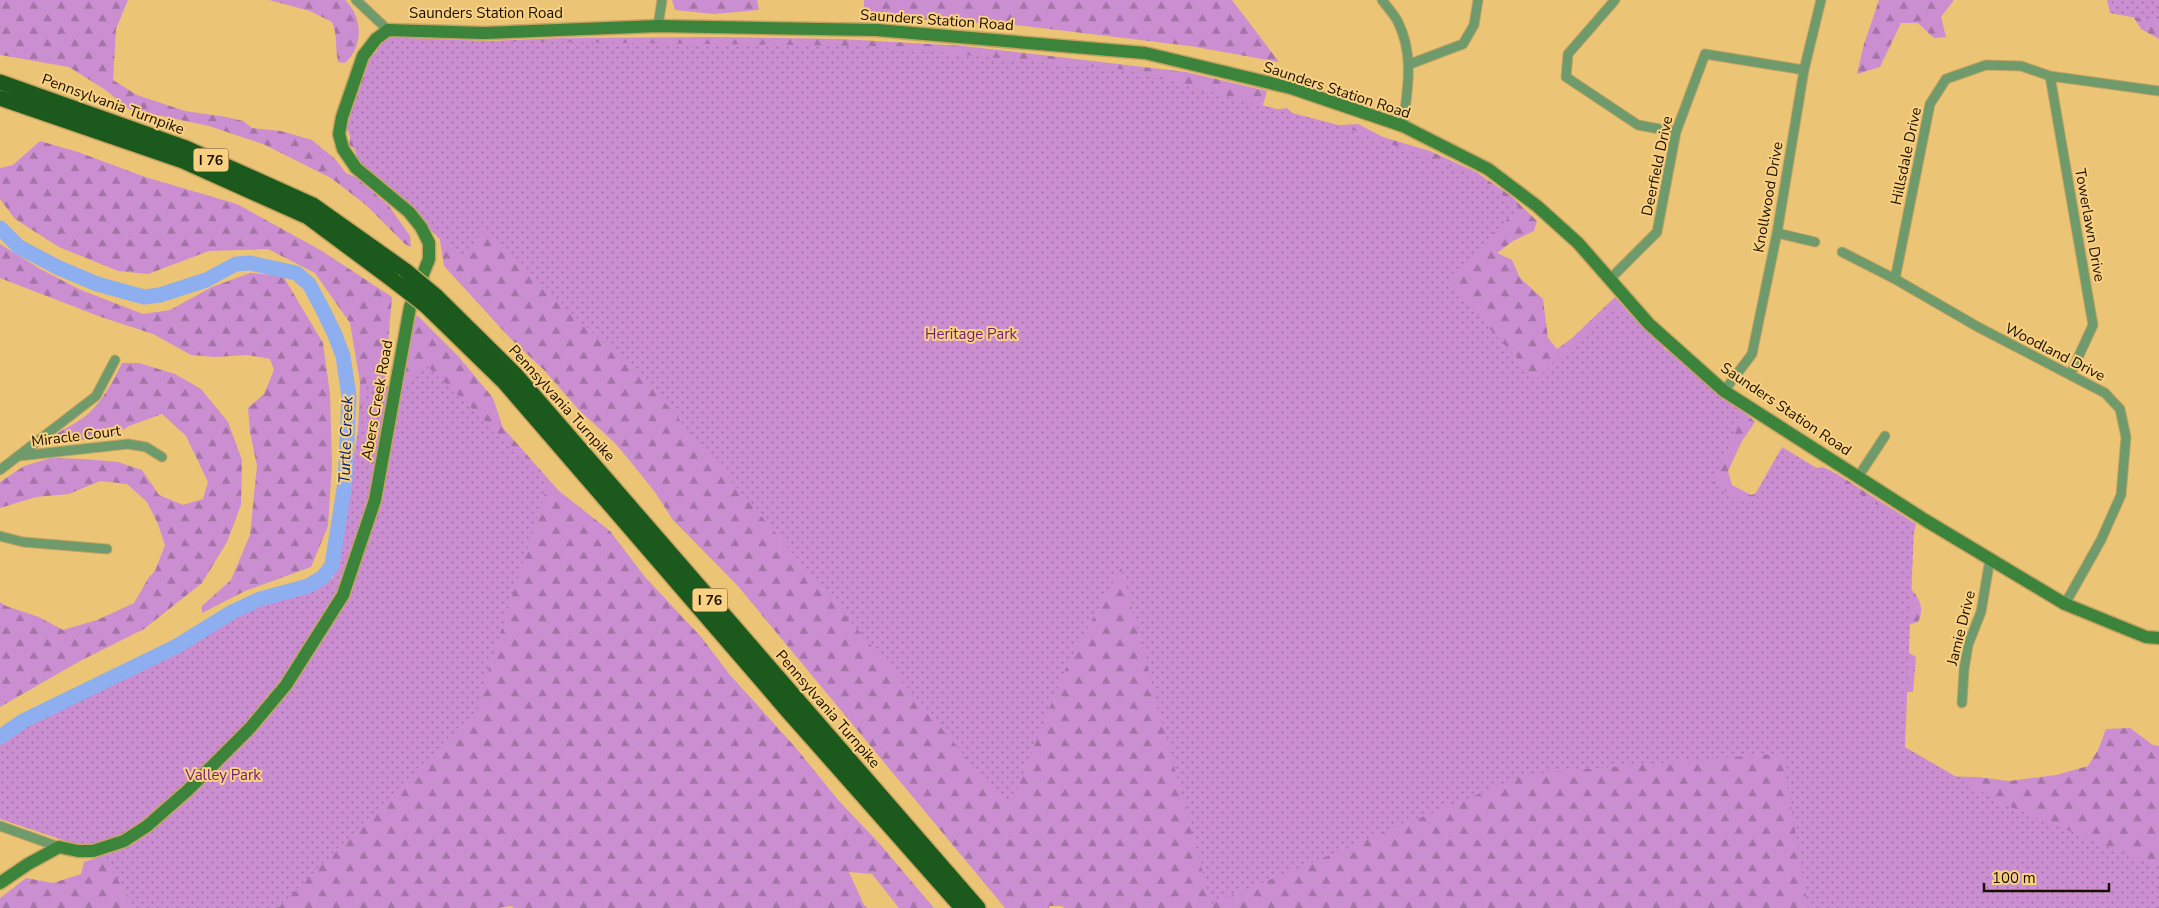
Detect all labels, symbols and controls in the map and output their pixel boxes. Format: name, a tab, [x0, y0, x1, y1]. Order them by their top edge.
street label: Saunders Station Road	[409, 3, 563, 23]
street label: Saunders Station Road	[860, 5, 1014, 35]
street label: Saunders Station Road	[1261, 57, 1413, 123]
street label: Pennsylvania Turnpike	[39, 69, 187, 139]
street label: Hillsdale Drive	[1886, 105, 1926, 207]
street label: Deerfield Drive	[1637, 114, 1677, 218]
street label: Knollwood Drive	[1748, 140, 1788, 254]
road number: I 76	[194, 148, 228, 172]
street label: Towerlawn Drive	[2070, 167, 2110, 283]
street label: Woodland Drive	[2001, 318, 2109, 386]
park label: Heritage Park	[925, 324, 1018, 344]
street label: Abers Creek Road	[357, 338, 397, 462]
street label: Pennsylvania Turnpike	[504, 340, 620, 466]
street label: Saunders Station Road	[1717, 358, 1855, 460]
water label: Turtle Creek	[333, 395, 359, 484]
street label: Miracle Court	[30, 420, 123, 451]
road number: I 76	[692, 588, 728, 612]
street label: Jamie Drive	[1942, 588, 1980, 669]
street label: Pennsylvania Turnpike	[771, 646, 885, 772]
park label: Valley Park	[184, 765, 261, 785]
scale bar	[1984, 860, 2109, 892]
text: 100 m	[1992, 868, 2036, 888]

